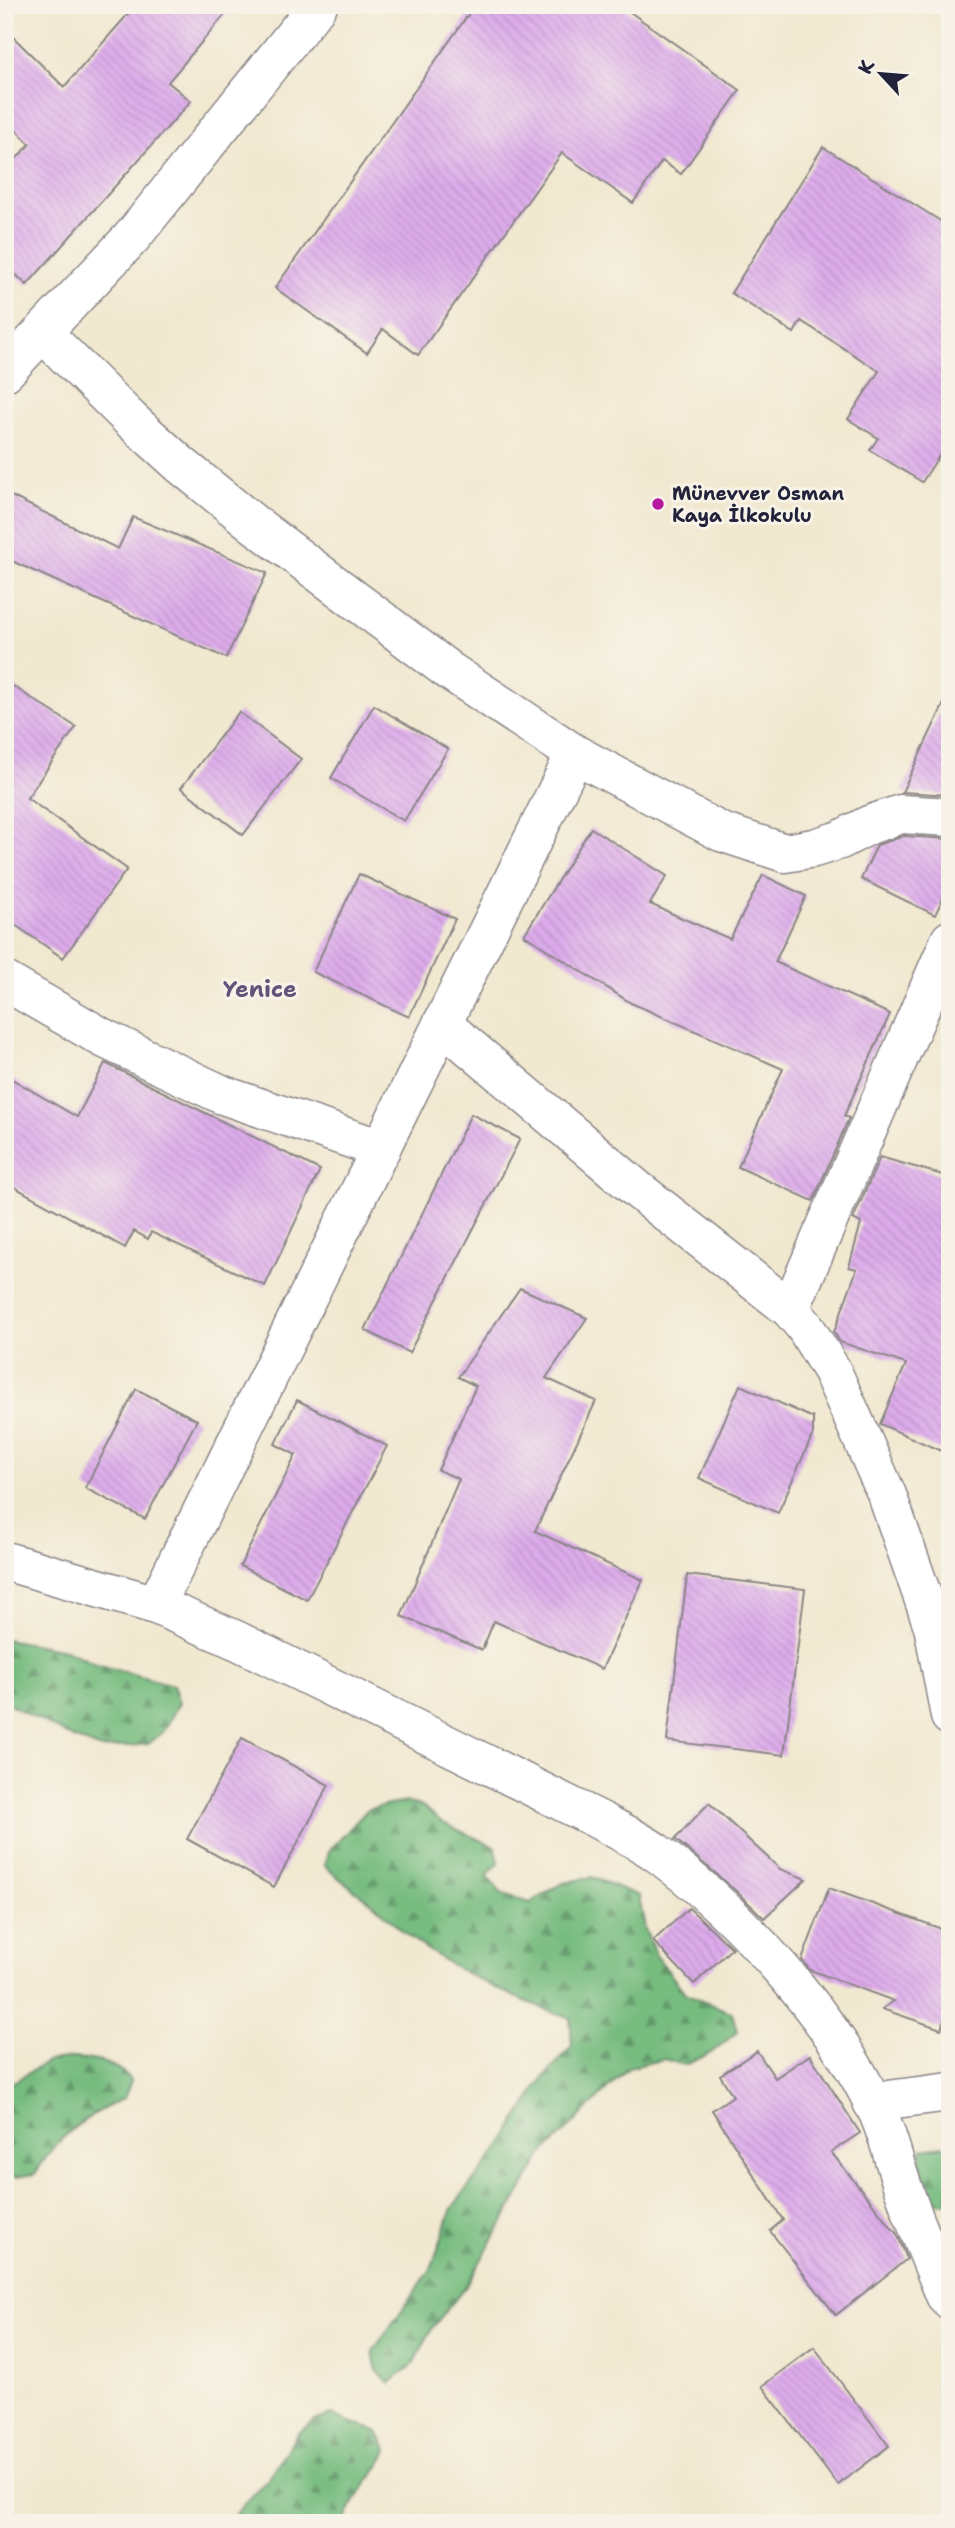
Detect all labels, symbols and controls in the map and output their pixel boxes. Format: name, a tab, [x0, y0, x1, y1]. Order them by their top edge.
north arrow	[846, 38, 916, 108]
text: K	[852, 55, 880, 78]
place label: Münevver Osman Kaya İlkokulu	[672, 481, 844, 528]
marker: Münevver Osman Kaya İlkokulu	[650, 496, 666, 512]
district label: Yenice	[223, 974, 297, 1004]

